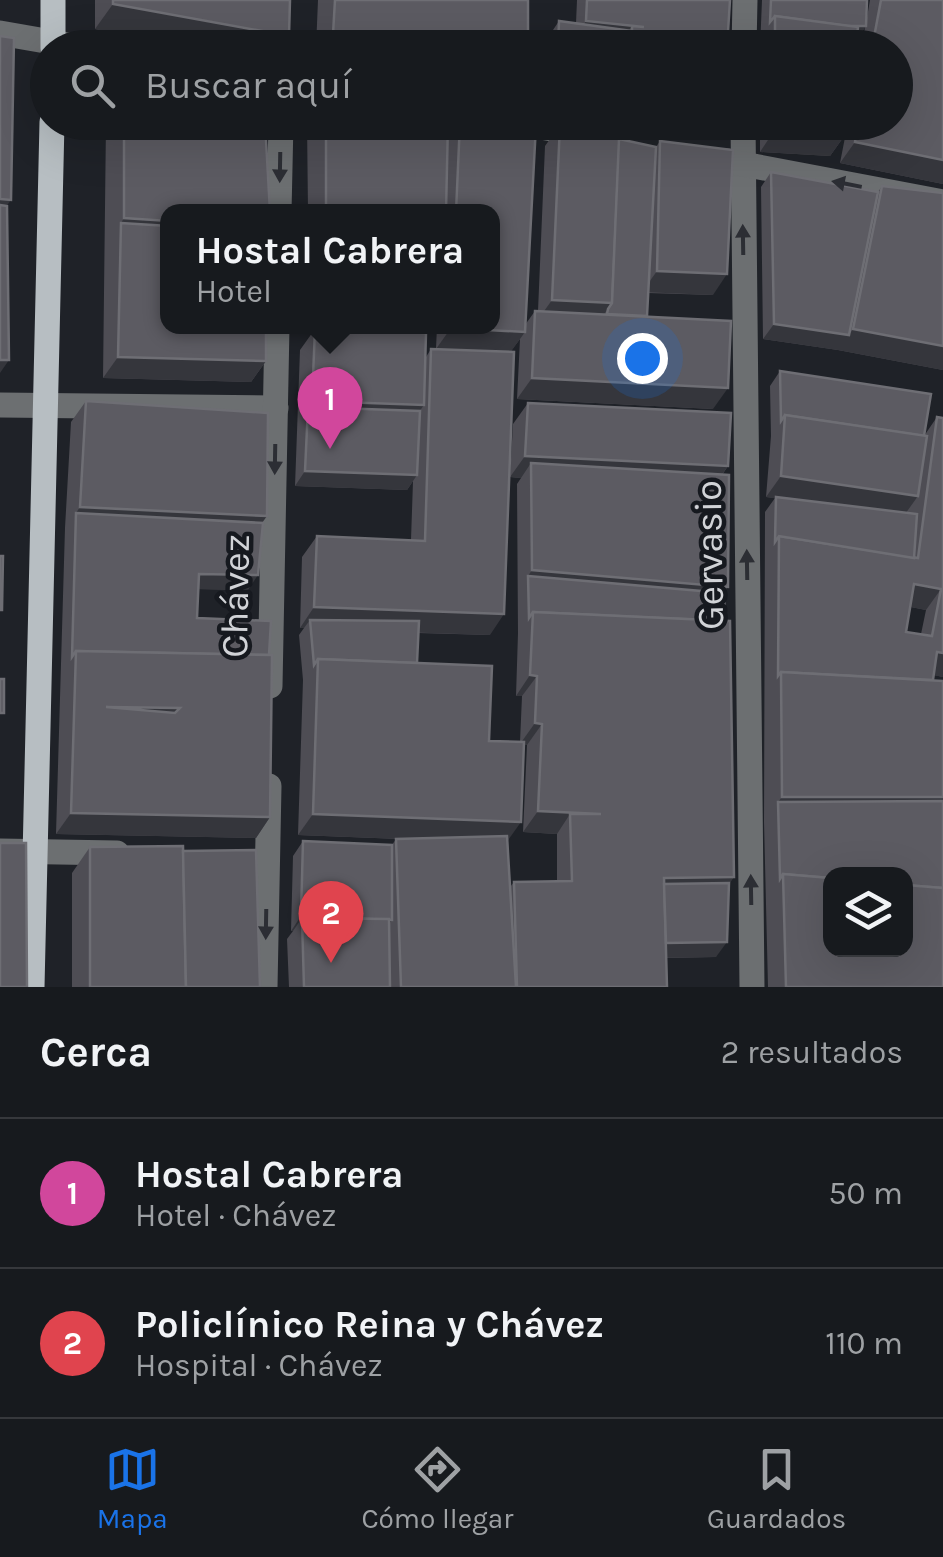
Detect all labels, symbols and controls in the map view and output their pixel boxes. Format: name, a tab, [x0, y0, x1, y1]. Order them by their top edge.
search box	[30, 30, 913, 140]
icon: search	[65, 58, 120, 113]
text: Buscar aquí	[145, 63, 352, 108]
one-way arrow	[272, 152, 288, 183]
one-way arrow	[831, 176, 862, 191]
popup	[160, 204, 500, 334]
one-way arrow	[735, 223, 751, 255]
text: Hostal Cabrera	[196, 228, 464, 273]
text: Hotel	[196, 273, 272, 310]
your location	[617, 333, 668, 384]
pin: 1	[298, 366, 362, 449]
one-way arrow	[266, 443, 282, 475]
street label: Gervasio	[686, 480, 733, 630]
street label: Chávez	[212, 534, 259, 658]
one-way arrow	[739, 548, 755, 580]
map controls	[823, 867, 913, 957]
button: layers	[823, 867, 913, 957]
one-way arrow	[742, 873, 758, 905]
pin: 2	[298, 880, 364, 963]
one-way arrow	[258, 908, 274, 940]
text: Cerca	[40, 1027, 152, 1077]
text: 2 resultados	[721, 1034, 903, 1071]
text: Hostal Cabrera	[135, 1152, 404, 1197]
text: 1	[67, 1175, 78, 1212]
text: 50 m	[828, 1175, 903, 1212]
text: Hotel · Chávez	[135, 1197, 336, 1234]
text: Policlínico Reina y Chávez	[135, 1302, 604, 1347]
text: 2	[63, 1325, 82, 1362]
text: 110 m	[825, 1325, 903, 1362]
text: Hospital · Chávez	[135, 1347, 383, 1384]
tab: Mapa	[97, 1442, 168, 1535]
tab: Cómo llegar	[361, 1442, 513, 1535]
tab: Guardados	[707, 1442, 846, 1535]

